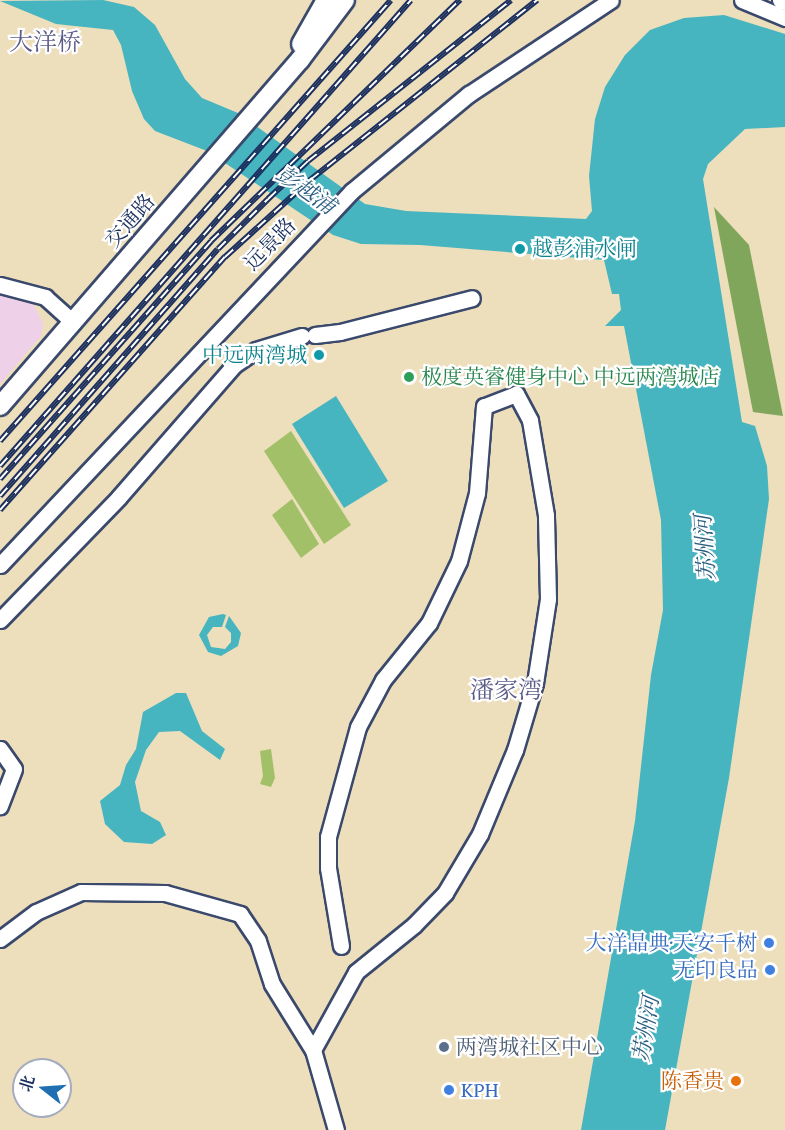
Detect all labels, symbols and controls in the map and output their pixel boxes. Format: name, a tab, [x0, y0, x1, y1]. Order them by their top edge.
district label: 大洋桥	[9, 28, 81, 56]
water label: 彭越浦	[271, 160, 341, 220]
street label: 交通路	[100, 189, 160, 253]
street label: 远景路	[239, 213, 301, 275]
place label: 越彭浦水闸	[532, 236, 637, 262]
marker: 越彭浦水闸	[513, 242, 527, 256]
place label: 中远两湾城	[202, 342, 307, 368]
marker: 中远两湾城	[312, 348, 326, 362]
place label: 极度英睿健身中心 中远两湾城店	[421, 364, 720, 390]
marker: 极度英睿健身中心 中远两湾城店	[402, 370, 416, 384]
water label: 苏州河	[690, 514, 720, 582]
district label: 潘家湾	[470, 676, 542, 704]
place label: 大洋晶典·天安千树	[586, 930, 757, 956]
marker: 大洋晶典·天安千树	[762, 936, 776, 950]
place label: 无印良品	[674, 957, 758, 983]
marker: 无印良品	[763, 963, 777, 977]
water label: 苏州河	[628, 994, 664, 1064]
place label: 两湾城社区中心	[456, 1034, 603, 1060]
marker: 两湾城社区中心	[437, 1040, 451, 1054]
north arrow	[12, 1058, 72, 1118]
place label: 陈香贵	[661, 1068, 724, 1094]
text: 北	[13, 1072, 41, 1094]
marker: 陈香贵	[729, 1074, 743, 1088]
place label: KPH	[461, 1077, 499, 1103]
marker: KPH	[442, 1083, 456, 1097]

